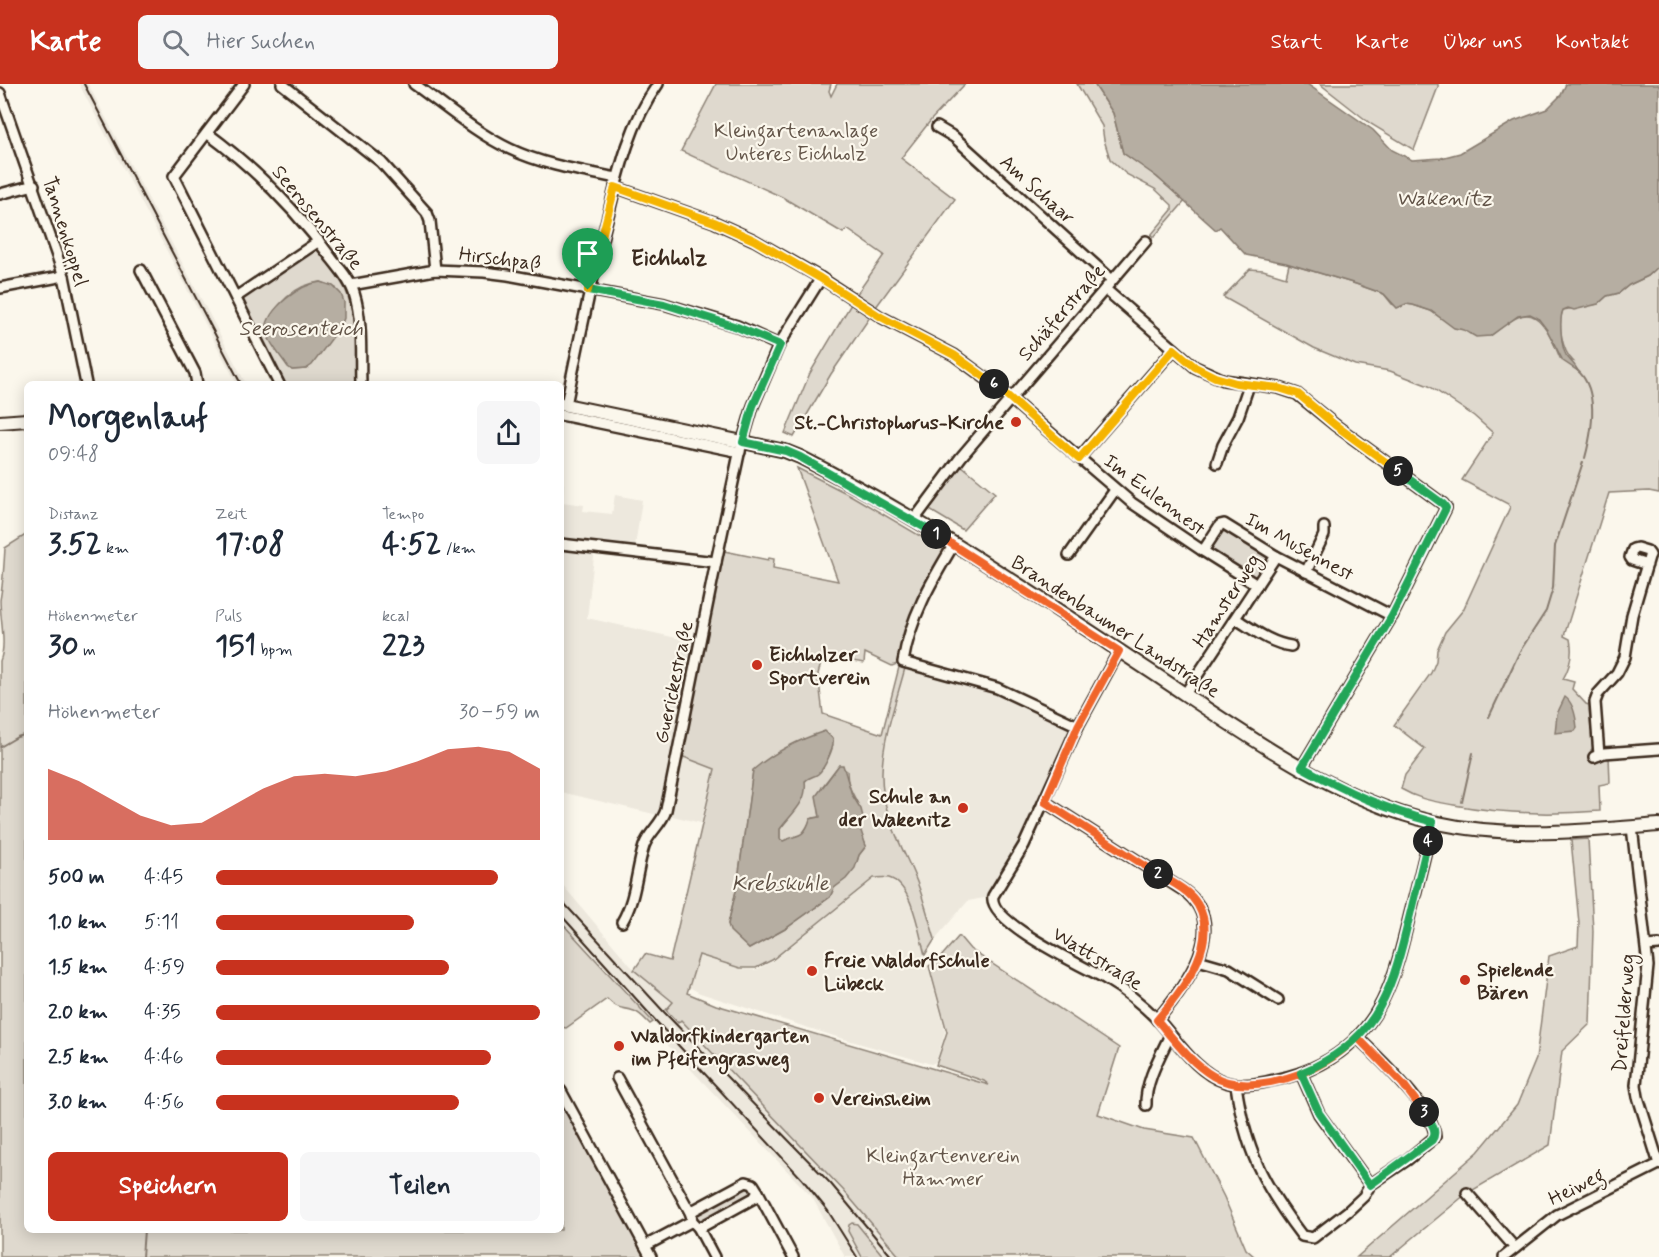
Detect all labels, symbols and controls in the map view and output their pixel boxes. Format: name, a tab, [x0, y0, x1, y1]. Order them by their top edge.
search box	[138, 15, 558, 69]
text: Karte	[30, 24, 102, 61]
icon: search	[159, 26, 192, 59]
text: Hier suchen	[207, 28, 315, 56]
text: Start	[1271, 28, 1323, 56]
text: Karte	[1356, 28, 1409, 56]
text: Über uns	[1442, 28, 1522, 56]
text: Kontakt	[1555, 28, 1629, 56]
park label: Kleingartenanlage Unteres Eichholz	[714, 118, 878, 168]
street label: Am Schaar	[994, 149, 1080, 231]
street label: Seerosenstraße	[265, 160, 369, 276]
street label: Tannenkoppel	[35, 173, 94, 290]
water label: Wakenitz	[1396, 185, 1493, 213]
pin	[562, 228, 613, 290]
icon: arrive	[571, 237, 604, 270]
street label: Hirschpaß	[457, 241, 543, 278]
district label: Eichholz	[631, 245, 707, 273]
street label: Schäferstraße	[1012, 258, 1112, 367]
water label: Seerosenteich	[239, 315, 364, 343]
pin: 6	[979, 369, 1009, 399]
text: 6	[990, 373, 998, 394]
text: Morgenlauf	[48, 396, 208, 440]
button: share	[477, 401, 540, 464]
place label: St.-Christophorus-Kirche	[794, 410, 1004, 437]
marker: St.-Christophorus-Kirche	[1009, 415, 1023, 429]
text: 09:48	[48, 441, 99, 468]
street label: Im Eulennest	[1098, 448, 1211, 543]
pin: 5	[1383, 456, 1413, 486]
text: 5	[1393, 460, 1403, 481]
text: Distanz	[48, 504, 98, 525]
text: Zeit	[215, 504, 248, 525]
text: Tempo	[382, 504, 424, 525]
street label: Im Musennest	[1240, 506, 1359, 588]
pin: 1	[921, 519, 951, 549]
text: 1	[932, 523, 940, 544]
text: 3.52	[48, 525, 102, 564]
text: 17:08	[215, 525, 285, 564]
text: 4:52	[382, 525, 441, 564]
text: km	[102, 538, 129, 559]
text: /km	[441, 538, 476, 559]
street label: Brandenbaumer Landstraße	[1005, 549, 1225, 705]
street label: Hamsterweg	[1187, 549, 1269, 654]
text: Höhenmeter	[48, 606, 138, 627]
text: Puls	[215, 606, 242, 627]
text: kcal	[382, 606, 409, 627]
street label: Guerickestraße	[648, 618, 701, 746]
text: 30	[48, 627, 79, 666]
text: 151	[215, 627, 256, 666]
text: 223	[382, 627, 425, 666]
text: m	[79, 640, 96, 661]
text: bpm	[256, 640, 293, 661]
place label: Eichholzer Sportverein	[769, 642, 870, 692]
marker: Eichholzer Sportverein	[750, 658, 764, 672]
text: Höhenmeter	[48, 699, 160, 726]
text: 30–59 m	[459, 699, 540, 726]
place label: Schule an der Wakenitz	[839, 784, 951, 834]
marker: Schule an der Wakenitz	[956, 801, 970, 815]
pin: 4	[1413, 826, 1443, 856]
text: 4	[1423, 830, 1433, 851]
pin: 2	[1143, 859, 1173, 889]
text: 2	[1154, 863, 1162, 884]
text: 500 m	[48, 864, 105, 891]
text: 4:45	[144, 864, 183, 891]
water label: Krebskuhle	[731, 870, 830, 898]
text: 1.0 km	[48, 909, 107, 936]
text: 5:11	[144, 909, 179, 936]
street label: Wattstraße	[1047, 921, 1148, 998]
place label: Freie Waldorfschule Lübeck	[824, 948, 990, 998]
street label: Dreifelderweg	[1607, 953, 1643, 1074]
text: 1.5 km	[48, 954, 108, 981]
text: 4:59	[144, 954, 185, 981]
place label: Spielende Bären	[1477, 957, 1554, 1007]
marker: Freie Waldorfschule Lübeck	[805, 964, 819, 978]
marker: Spielende Bären	[1458, 973, 1472, 987]
text: 2.0 km	[48, 999, 108, 1026]
text: 4:35	[144, 999, 181, 1026]
place label: Waldorfkindergarten im Pfeifengrasweg	[630, 1023, 809, 1075]
marker: Waldorfkindergarten im Pfeifengrasweg	[612, 1039, 626, 1053]
text: 2.5 km	[48, 1044, 109, 1071]
text: 4:46	[144, 1044, 184, 1071]
place label: Vereinsheim	[831, 1086, 931, 1113]
text: 3.0 km	[48, 1089, 107, 1116]
text: 4:56	[144, 1089, 184, 1116]
marker: Vereinsheim	[812, 1091, 826, 1105]
pin: 3	[1409, 1097, 1439, 1127]
text: 3	[1420, 1101, 1428, 1122]
park label: Kleingartenverein Hammer	[866, 1143, 1020, 1193]
button: Speichern	[48, 1152, 288, 1221]
button: Teilen	[300, 1152, 540, 1221]
street label: Heiweg	[1544, 1162, 1610, 1215]

